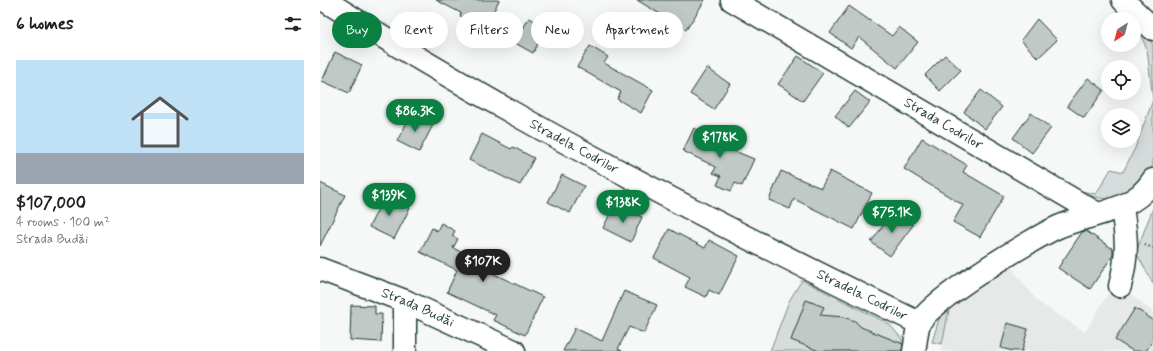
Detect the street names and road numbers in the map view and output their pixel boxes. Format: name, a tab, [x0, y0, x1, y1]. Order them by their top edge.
street label: Strada Codrilor	[900, 93, 987, 154]
street label: Stradela Codrilor	[526, 115, 622, 178]
street label: Stradela Codrilor	[814, 265, 911, 325]
street label: Strada Budăi	[379, 284, 457, 331]

